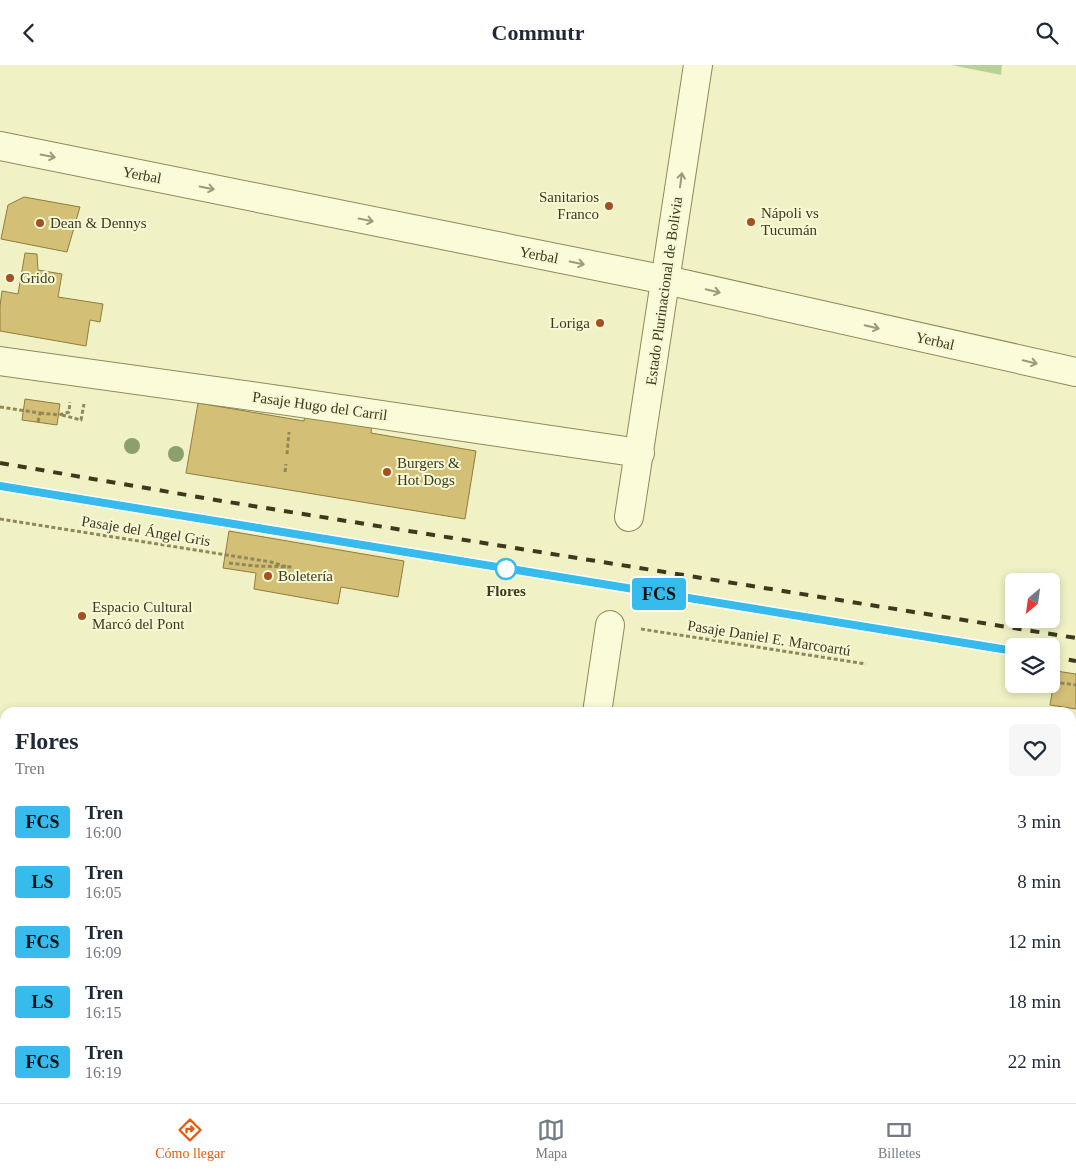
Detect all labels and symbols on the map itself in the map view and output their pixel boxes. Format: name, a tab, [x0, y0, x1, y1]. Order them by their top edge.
one-way arrow	[39, 151, 55, 161]
street label: Yerbal	[121, 163, 163, 187]
one-way arrow	[676, 173, 686, 189]
one-way arrow	[199, 184, 215, 193]
place label: Sanitarios Franco	[539, 189, 599, 222]
street label: Estado Plurinacional de Bolivia	[643, 195, 685, 386]
marker: Sanitarios Franco	[603, 200, 615, 212]
place label: Nápoli vs Tucumán	[761, 205, 819, 238]
place label: Dean & Dennys	[50, 215, 147, 231]
one-way arrow	[358, 216, 374, 225]
marker: Nápoli vs Tucumán	[745, 216, 757, 228]
marker: Dean & Dennys	[34, 217, 46, 229]
street label: Yerbal	[518, 243, 560, 267]
one-way arrow	[569, 258, 585, 268]
place label: Grido	[20, 270, 55, 286]
marker: Grido	[4, 272, 16, 284]
one-way arrow	[705, 287, 721, 296]
place label: Loriga	[550, 315, 590, 331]
marker: Loriga	[594, 317, 606, 329]
one-way arrow	[863, 322, 879, 332]
street label: Yerbal	[914, 329, 956, 353]
one-way arrow	[1022, 358, 1038, 367]
street label: Pasaje Hugo del Carril	[251, 389, 389, 423]
place label: Burgers & Hot Dogs	[397, 455, 460, 488]
marker: Burgers & Hot Dogs	[381, 466, 393, 478]
street label: Pasaje del Ángel Gris	[80, 513, 212, 549]
marker: Flores	[495, 558, 517, 580]
place label: Boletería	[278, 568, 333, 584]
marker: Boletería	[262, 570, 274, 582]
north arrow	[1005, 573, 1060, 627]
line badge: FCS	[630, 578, 688, 610]
place label: Flores	[486, 583, 526, 599]
place label: Espacio Cultural Marcó del Pont	[92, 599, 192, 632]
marker: Espacio Cultural Marcó del Pont	[76, 610, 88, 622]
street label: Pasaje Daniel E. Marcoartú	[686, 617, 852, 659]

